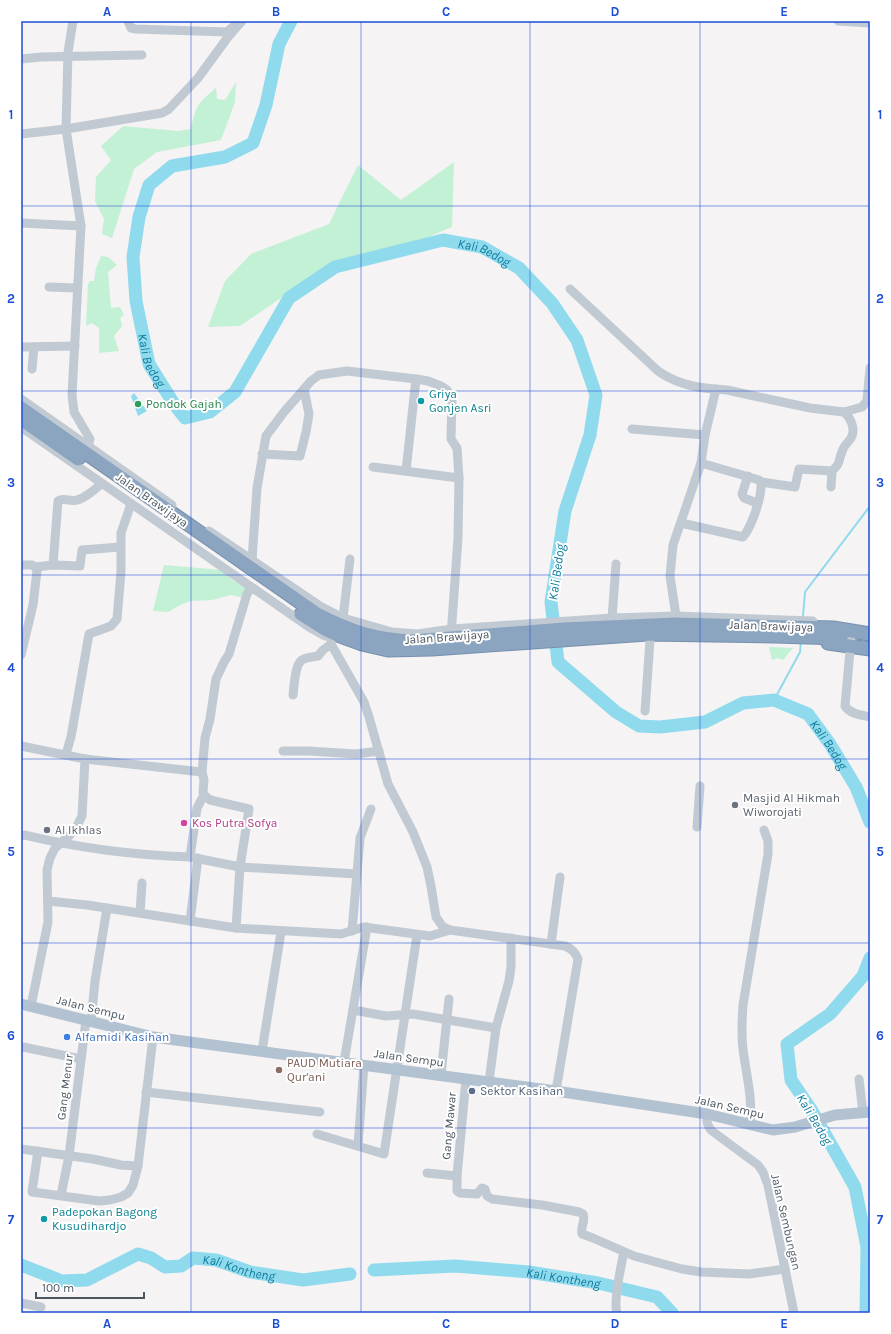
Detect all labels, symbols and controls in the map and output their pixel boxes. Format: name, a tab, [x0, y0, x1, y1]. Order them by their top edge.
text: A	[103, 4, 111, 19]
text: B	[272, 4, 280, 19]
text: C	[442, 4, 450, 19]
text: D	[611, 4, 620, 19]
text: E	[780, 4, 788, 19]
text: 1	[9, 107, 13, 122]
text: 1	[878, 107, 882, 122]
water label: Kali Bedog	[456, 236, 514, 270]
text: 2	[7, 291, 15, 306]
text: 2	[876, 291, 884, 306]
water label: Kali Bedog	[135, 332, 169, 391]
place label: Griya Gonjen Asri	[429, 387, 492, 415]
marker: Griya Gonjen Asri	[416, 396, 426, 406]
place label: Pondok Gajah	[146, 397, 222, 411]
marker: Pondok Gajah	[133, 399, 143, 409]
street label: Jalan Brawijaya	[113, 470, 191, 530]
text: 3	[7, 475, 15, 490]
text: 3	[876, 475, 884, 490]
water label: Kali Bedog	[545, 542, 568, 601]
street label: Jalan Brawijaya	[728, 618, 814, 634]
street label: Jalan Brawijaya	[404, 627, 490, 647]
text: 4	[7, 660, 15, 675]
text: 4	[876, 660, 884, 675]
water label: Kali Bedog	[807, 717, 851, 773]
place label: Masjid Al Hikmah Wiworojati	[743, 791, 840, 819]
marker: Masjid Al Hikmah Wiworojati	[730, 800, 740, 810]
place label: Kos Putra Sofya	[192, 816, 277, 830]
marker: Kos Putra Sofya	[179, 818, 189, 828]
place label: Al Ikhlas	[55, 823, 102, 837]
marker: Al Ikhlas	[42, 825, 52, 835]
text: 5	[7, 844, 15, 859]
text: 5	[876, 844, 884, 859]
street label: Jalan Sempu	[55, 993, 127, 1023]
text: 6	[7, 1028, 15, 1043]
text: 6	[876, 1028, 884, 1043]
place label: Alfamidi Kasihan	[75, 1030, 169, 1044]
marker: Alfamidi Kasihan	[62, 1032, 72, 1042]
street label: Jalan Sempu	[373, 1046, 445, 1070]
street label: Gang Menur	[54, 1053, 76, 1121]
place label: PAUD Mutiara Qur'ani	[287, 1056, 362, 1084]
marker: PAUD Mutiara Qur'ani	[274, 1065, 284, 1075]
place label: Sektor Kasihan	[480, 1084, 563, 1098]
marker: Sektor Kasihan	[467, 1086, 477, 1096]
street label: Gang Mawar	[439, 1091, 459, 1160]
water label: Kali Bedog	[794, 1091, 836, 1149]
street label: Jalan Sempu	[694, 1092, 766, 1122]
street label: Jalan Sembungan	[768, 1172, 804, 1272]
place label: Padepokan Bagong Kusudihardjo	[52, 1205, 157, 1233]
text: 7	[8, 1212, 15, 1227]
text: 7	[877, 1212, 884, 1227]
marker: Padepokan Bagong Kusudihardjo	[39, 1214, 49, 1224]
water label: Kali Kontheng	[202, 1252, 278, 1284]
water label: Kali Kontheng	[525, 1265, 603, 1291]
scale bar	[36, 1274, 144, 1300]
text: 100 m	[42, 1281, 74, 1295]
text: A	[103, 1316, 111, 1331]
text: B	[272, 1316, 280, 1331]
text: C	[442, 1316, 450, 1331]
text: D	[611, 1316, 620, 1331]
text: E	[780, 1316, 788, 1331]

